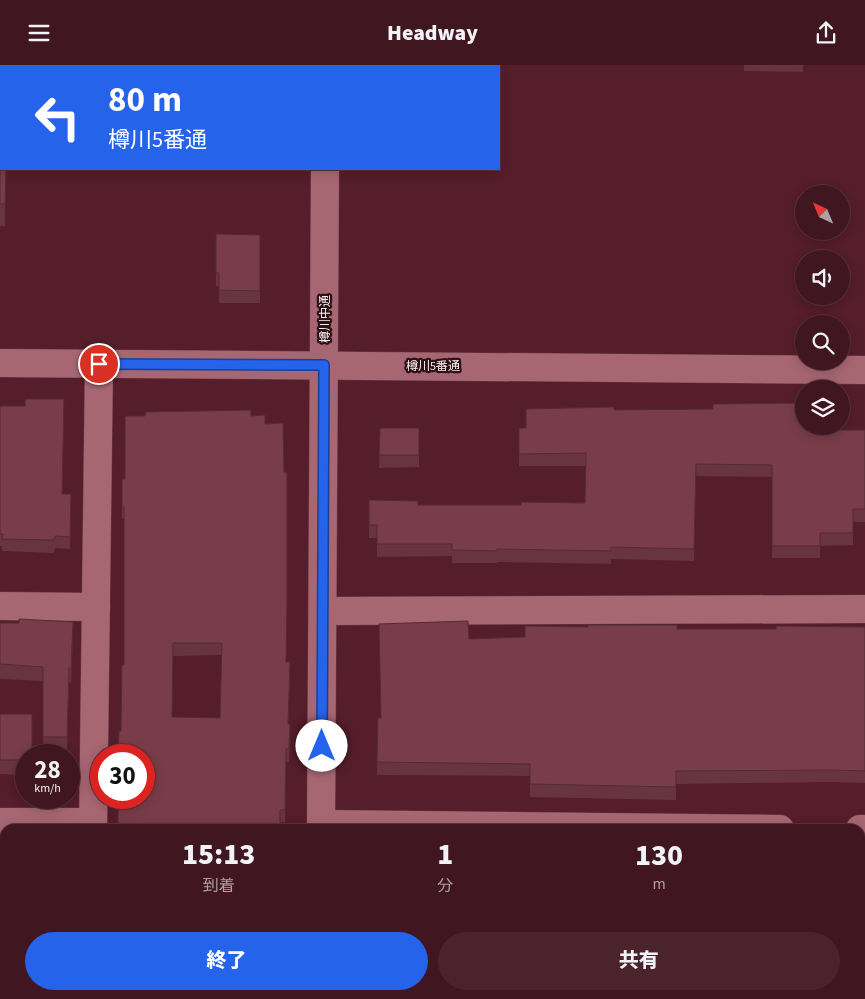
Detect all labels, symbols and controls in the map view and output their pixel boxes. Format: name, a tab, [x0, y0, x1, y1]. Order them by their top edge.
text: Headway	[387, 17, 478, 49]
icon: menu	[25, 19, 53, 47]
icon: share	[812, 19, 840, 47]
text: 80 m	[108, 75, 182, 125]
icon: left	[25, 85, 90, 150]
text: 樽川5番通	[108, 124, 207, 156]
north arrow	[795, 185, 850, 240]
map controls	[795, 185, 850, 435]
button: sound	[795, 250, 850, 305]
street label: 樽川中通	[317, 295, 334, 343]
button: search	[795, 315, 850, 370]
pin	[78, 343, 120, 385]
icon: arrive	[85, 350, 113, 378]
street label: 樽川5番通	[406, 358, 460, 375]
button: layers	[795, 380, 850, 435]
position arrow	[295, 719, 347, 771]
speed limit sign: 30	[90, 744, 155, 809]
text: 28	[34, 752, 61, 788]
text: km/h	[34, 780, 61, 797]
text: 15:13	[182, 833, 255, 876]
text: 1	[437, 833, 453, 876]
text: 130	[635, 834, 683, 877]
text: m	[652, 873, 666, 895]
text: 到着	[203, 875, 235, 897]
text: 分	[437, 875, 453, 897]
button: 終了	[25, 932, 428, 990]
button: 共有	[438, 932, 840, 990]

